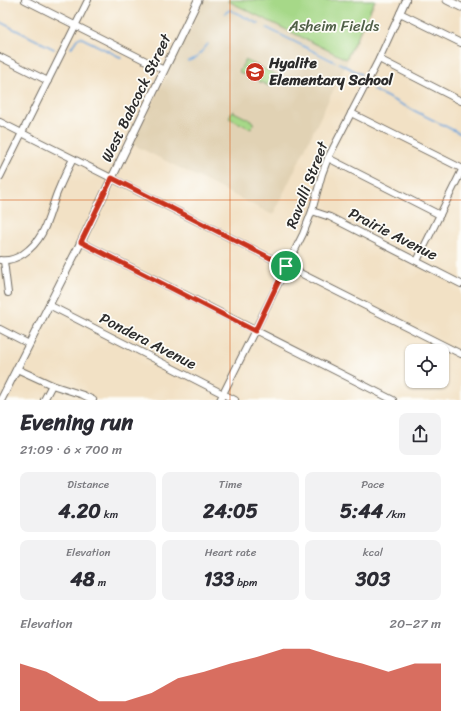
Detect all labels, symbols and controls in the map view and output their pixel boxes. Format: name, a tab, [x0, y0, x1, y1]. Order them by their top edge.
park label: Asheim Fields	[288, 13, 380, 39]
street label: West Babcock Street	[94, 29, 179, 166]
place label: Hyalite Elementary School	[268, 50, 394, 93]
school or university icon: Hyalite Elementary School	[244, 61, 266, 83]
street label: Ravalli Street	[278, 137, 336, 232]
street label: Prairie Avenue	[344, 200, 442, 268]
pin	[269, 249, 303, 283]
icon: arrive	[275, 255, 297, 277]
street label: Pondera Avenue	[95, 305, 201, 377]
map controls	[405, 344, 449, 388]
button: locate	[405, 344, 449, 388]
text: Evening run	[20, 403, 133, 442]
button: share	[399, 413, 441, 455]
text: 21:09 · 6 × 700 m	[20, 438, 122, 461]
text: Distance	[67, 475, 109, 494]
text: Time	[219, 475, 242, 494]
text: Pace	[361, 475, 384, 494]
text: 4.20	[58, 494, 101, 529]
text: 24:05	[203, 494, 258, 529]
text: 5:44	[340, 494, 383, 529]
text: km	[101, 505, 118, 524]
text: /km	[383, 505, 406, 524]
text: Elevation	[66, 543, 110, 562]
text: Heart rate	[205, 543, 256, 562]
text: kcal	[363, 543, 383, 562]
text: 48	[70, 562, 95, 597]
text: 133	[204, 562, 234, 597]
text: 303	[356, 562, 390, 597]
text: m	[95, 573, 106, 592]
text: bpm	[234, 573, 257, 592]
text: Elevation	[20, 612, 73, 635]
text: 20–27 m	[390, 612, 441, 635]

